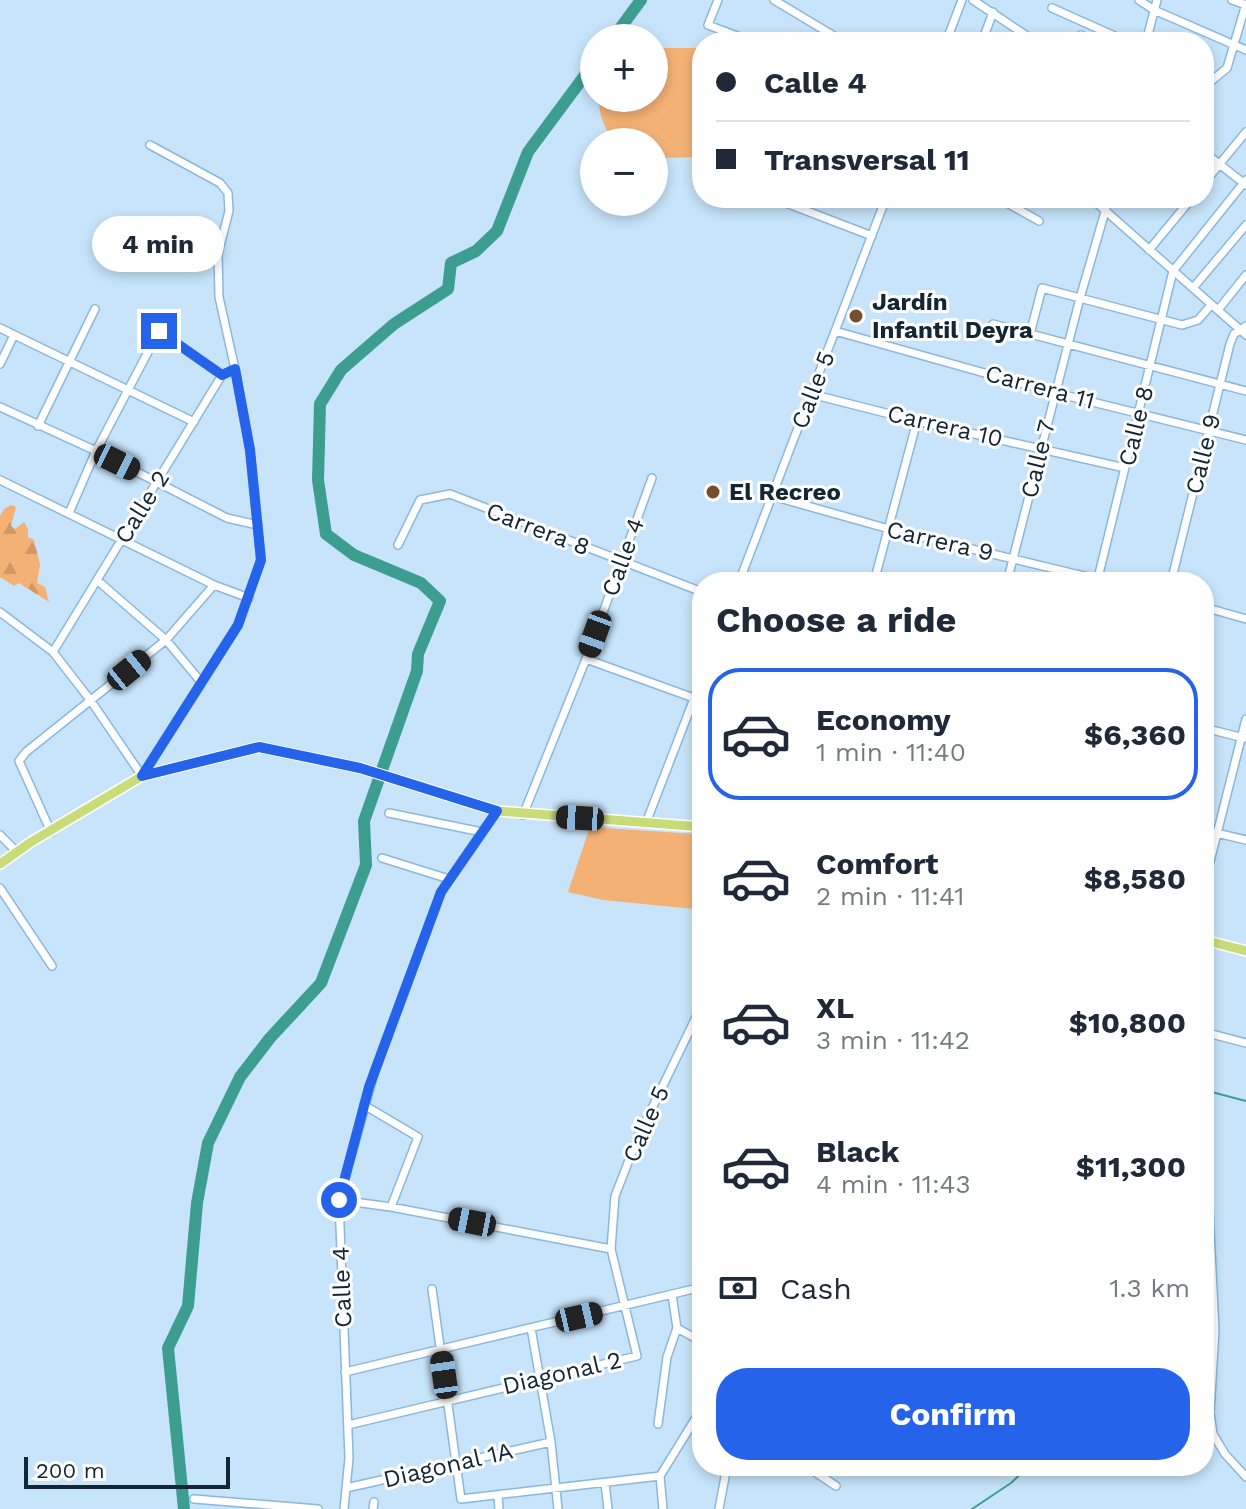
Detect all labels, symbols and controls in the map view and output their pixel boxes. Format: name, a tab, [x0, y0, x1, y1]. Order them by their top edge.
map controls	[580, 24, 668, 216]
button: +	[580, 24, 668, 112]
text: Calle 4	[764, 65, 867, 100]
button: −	[580, 128, 668, 216]
text: Transversal 11	[764, 142, 970, 177]
callout: 4 min	[93, 215, 225, 271]
text: 4 min	[122, 229, 194, 259]
place label: Jardín Infantil Deyra	[872, 288, 1033, 344]
marker: Jardín Infantil Deyra	[847, 307, 865, 325]
route end	[141, 313, 177, 349]
street label: Calle 5	[785, 347, 841, 433]
street label: Carrera 11	[982, 359, 1098, 415]
street label: Calle 8	[1113, 383, 1159, 469]
street label: Carrera 10	[885, 399, 1005, 453]
street label: Calle 9	[1180, 411, 1226, 497]
street label: Calle 7	[1015, 417, 1061, 501]
car	[90, 441, 144, 483]
street label: Calle 2	[109, 465, 175, 549]
place label: El Recreo	[729, 478, 841, 506]
marker: El Recreo	[704, 483, 722, 501]
street label: Carrera 8	[482, 496, 594, 562]
street label: Calle 4	[596, 514, 650, 600]
street label: Carrera 9	[884, 515, 996, 567]
text: Choose a ride	[716, 599, 956, 641]
car	[576, 607, 614, 661]
car	[103, 646, 155, 694]
icon: car	[720, 698, 792, 770]
text: Economy	[816, 702, 951, 737]
text: $6,360	[1084, 717, 1186, 752]
text: 1 min · 11:40	[816, 737, 966, 767]
car	[555, 805, 605, 831]
icon: car	[720, 842, 792, 914]
text: Comfort	[816, 846, 938, 881]
text: $8,580	[1084, 861, 1186, 896]
text: 2 min · 11:41	[816, 881, 965, 911]
icon: car	[720, 986, 792, 1058]
text: XL	[816, 990, 854, 1025]
text: $10,800	[1069, 1005, 1186, 1040]
text: 3 min · 11:42	[816, 1025, 970, 1055]
street label: Calle 5	[617, 1081, 675, 1167]
icon: car	[720, 1130, 792, 1202]
text: Black	[816, 1134, 900, 1169]
text: $11,300	[1076, 1149, 1186, 1184]
text: 4 min · 11:43	[816, 1169, 971, 1199]
route start	[321, 1182, 357, 1218]
car	[446, 1206, 498, 1238]
street label: Calle 4	[327, 1246, 357, 1328]
icon: cash	[716, 1266, 760, 1310]
text: Cash	[780, 1271, 852, 1306]
text: 1.3 km	[1109, 1273, 1190, 1303]
car	[553, 1300, 605, 1334]
street label: Diagonal 2	[500, 1346, 624, 1400]
car	[429, 1350, 459, 1400]
button: Confirm	[716, 1368, 1190, 1460]
street label: Diagonal 1A	[380, 1436, 516, 1494]
scale bar	[24, 1453, 230, 1489]
text: 200 m	[36, 1458, 105, 1483]

